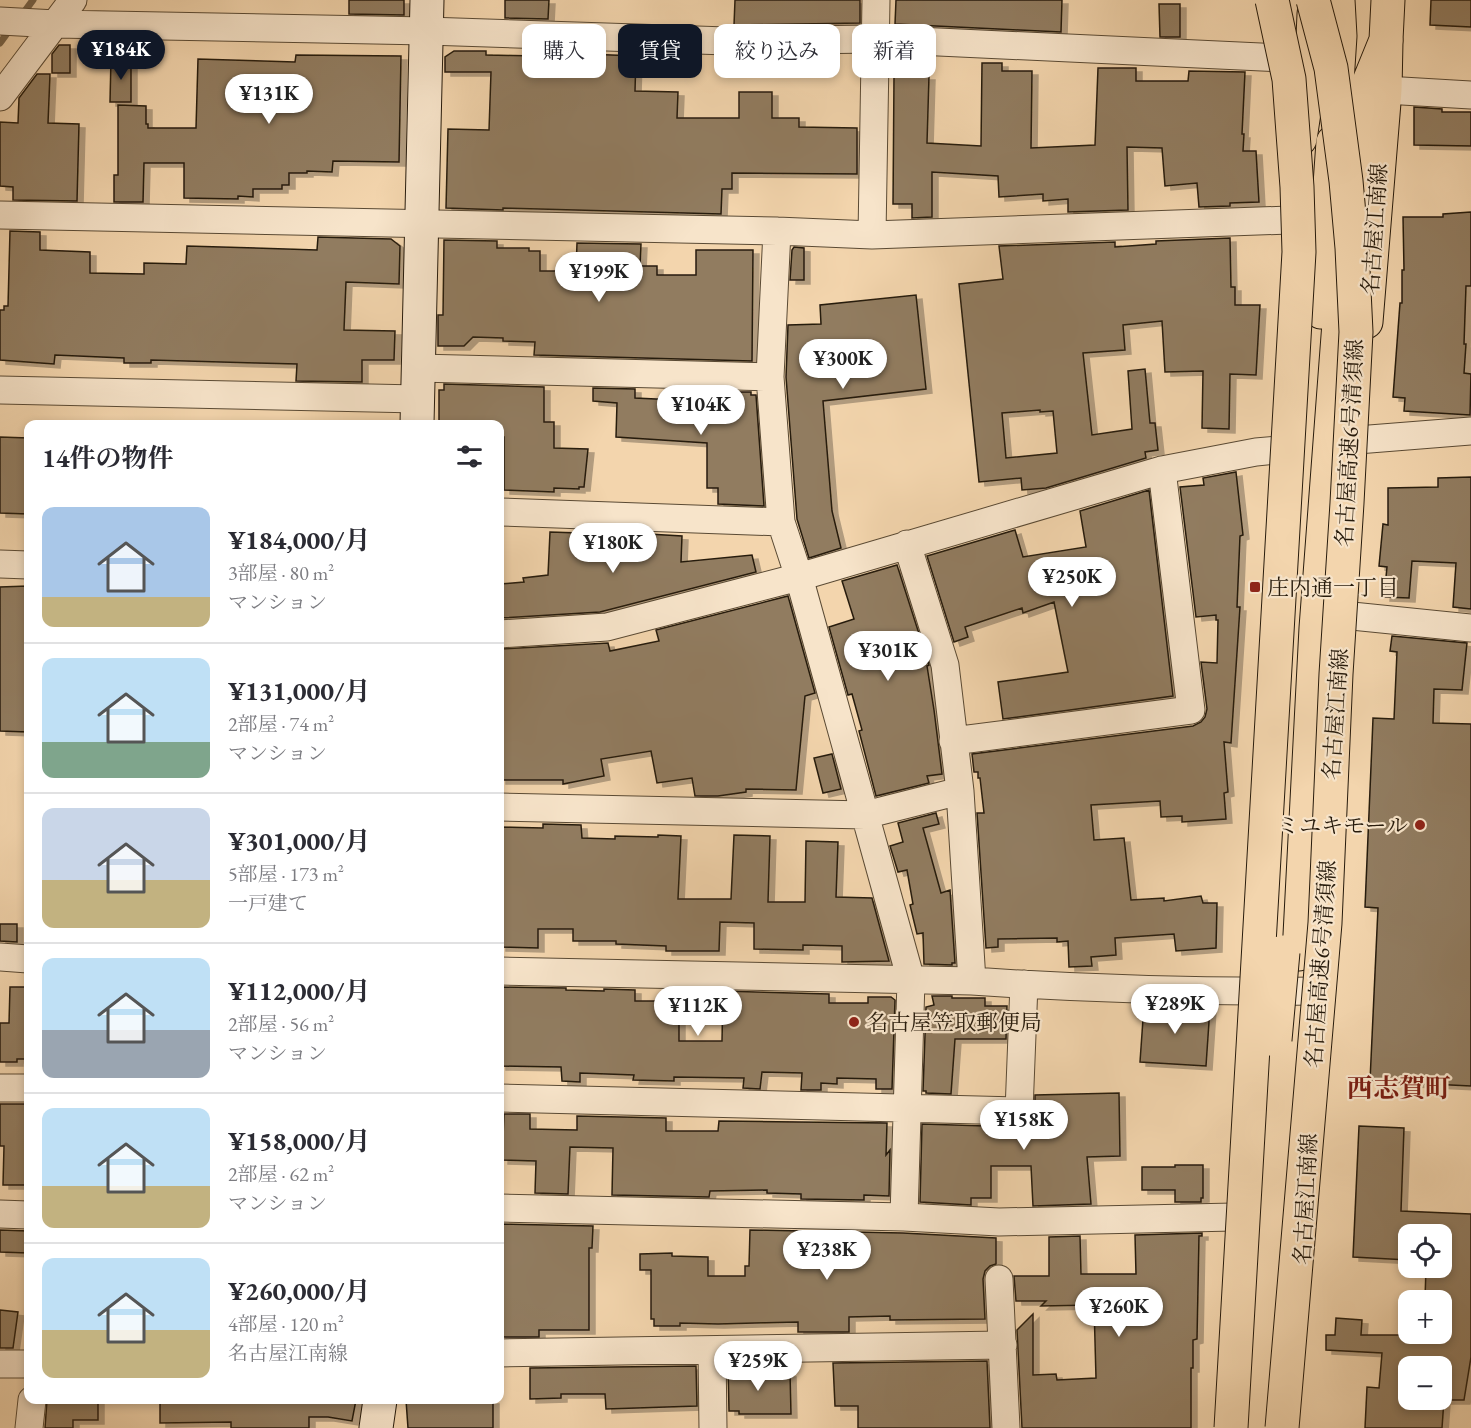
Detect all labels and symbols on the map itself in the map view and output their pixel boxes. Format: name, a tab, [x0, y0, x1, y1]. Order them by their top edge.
pin: ¥184K	[79, 30, 163, 81]
pin: ¥131K	[227, 74, 311, 125]
street label: 名古屋江南線	[1355, 162, 1394, 296]
pin: ¥199K	[557, 252, 641, 303]
street label: 名古屋高速6号清須線	[1330, 338, 1369, 548]
pin: ¥300K	[801, 339, 885, 390]
pin: ¥104K	[659, 385, 743, 436]
pin: ¥180K	[571, 523, 655, 574]
pin: ¥250K	[1030, 557, 1114, 608]
place label: 庄内通一丁目	[1267, 573, 1399, 602]
marker: 庄内通一丁目	[1248, 580, 1262, 594]
pin: ¥301K	[846, 631, 930, 682]
street label: 名古屋江南線	[1316, 647, 1355, 781]
place label: ミユキモール	[1277, 811, 1408, 840]
marker: ミユキモール	[1413, 818, 1427, 832]
street label: 名古屋高速6号清須線	[1299, 859, 1342, 1069]
pin: ¥289K	[1133, 984, 1217, 1035]
pin: ¥112K	[656, 986, 740, 1037]
place label: 名古屋笠取郵便局	[866, 1008, 1042, 1037]
marker: 名古屋笠取郵便局	[847, 1015, 861, 1029]
district label: 西志賀町	[1347, 1071, 1451, 1105]
pin: ¥158K	[982, 1100, 1066, 1151]
street label: 名古屋江南線	[1288, 1132, 1323, 1266]
pin: ¥238K	[785, 1230, 869, 1281]
pin: ¥260K	[1077, 1287, 1161, 1338]
pin: ¥259K	[716, 1341, 800, 1392]

